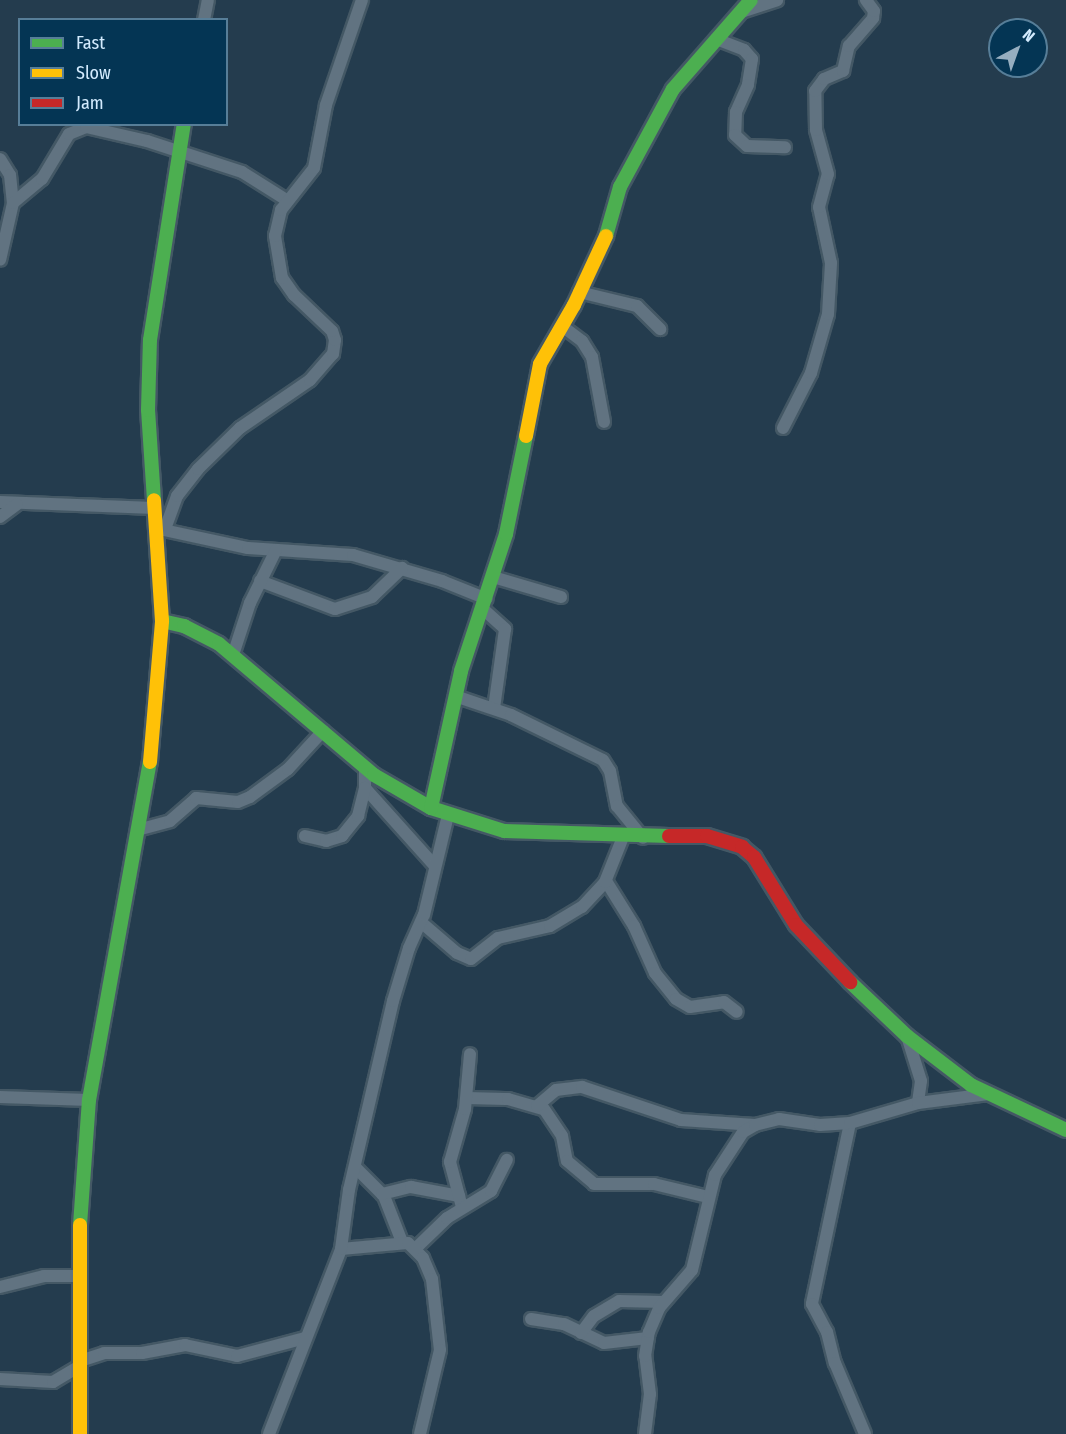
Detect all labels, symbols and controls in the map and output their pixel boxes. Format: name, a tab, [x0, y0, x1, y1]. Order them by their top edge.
legend	[18, 18, 228, 126]
north arrow	[988, 18, 1048, 78]
text: N	[1019, 25, 1039, 46]
text: Fast	[76, 32, 105, 54]
text: Slow	[76, 62, 111, 84]
text: Jam	[76, 92, 104, 114]

